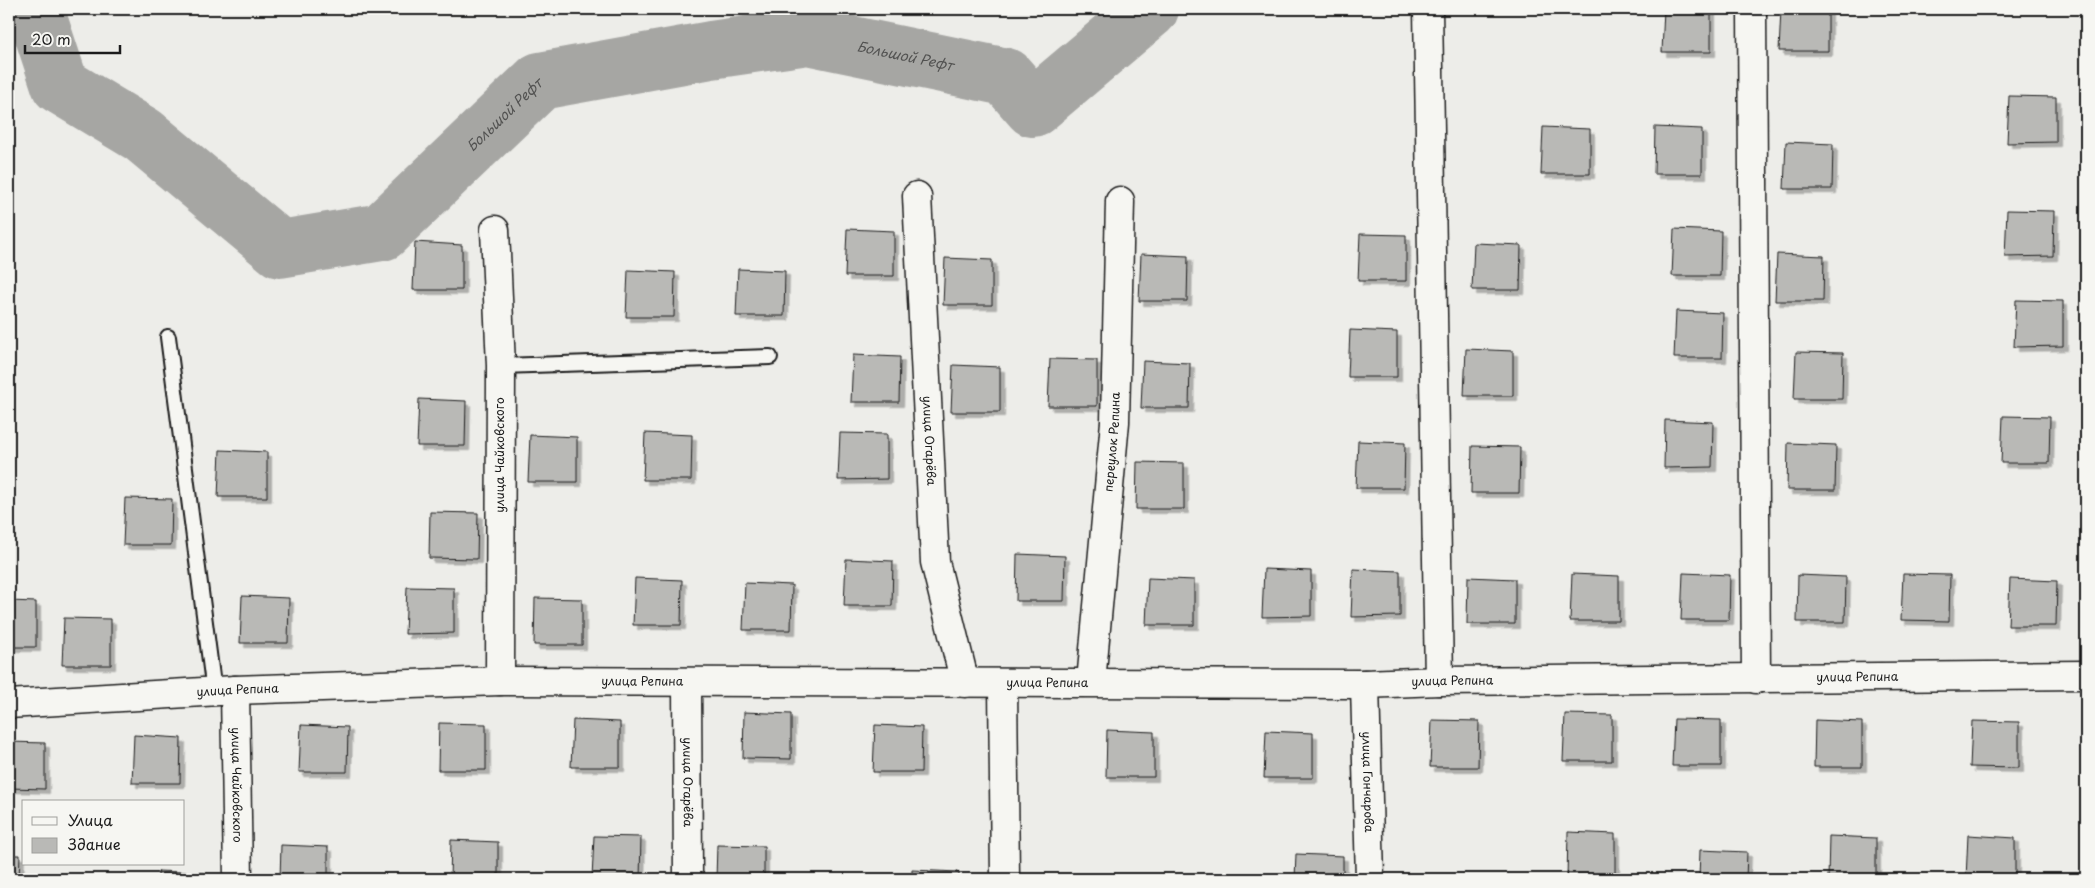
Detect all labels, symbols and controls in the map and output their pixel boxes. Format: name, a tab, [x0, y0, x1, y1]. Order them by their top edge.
scale bar	[25, 22, 120, 54]
text: 20 m	[32, 27, 71, 50]
water label: Большой Рефт	[855, 35, 957, 76]
water label: Большой Рефт	[462, 72, 548, 156]
street label: переулок Репина	[1099, 391, 1124, 493]
street label: улица Огарёва	[919, 395, 941, 486]
street label: улица Чайковского	[490, 397, 508, 513]
street label: улица Репина	[1816, 667, 1899, 686]
street label: улица Репина	[1411, 670, 1494, 690]
street label: улица Репина	[601, 671, 684, 690]
street label: улица Репина	[1006, 673, 1089, 691]
street label: улица Репина	[196, 679, 279, 700]
street label: улица Чайковского	[228, 727, 247, 843]
street label: улица Гончарова	[1358, 731, 1379, 833]
street label: улица Огарёва	[679, 737, 698, 827]
legend	[22, 800, 185, 866]
text: Улица	[68, 808, 113, 831]
text: Здание	[68, 832, 121, 855]

